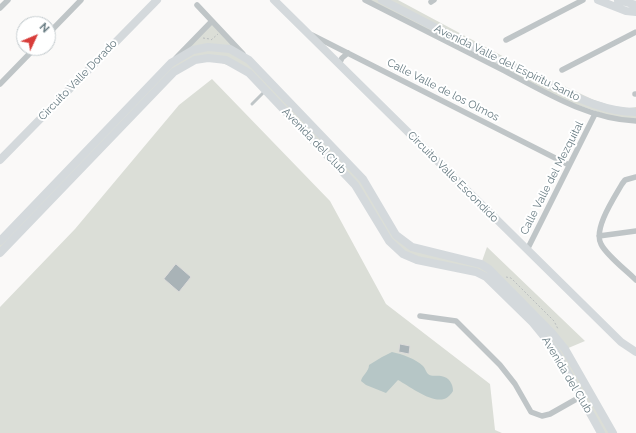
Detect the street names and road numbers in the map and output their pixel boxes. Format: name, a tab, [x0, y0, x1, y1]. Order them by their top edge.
street label: Avenida Valle del Espíritu Santo	[432, 22, 582, 104]
street label: Circuito Valle Dorado	[36, 37, 120, 123]
street label: Calle Valle de los Olmos	[385, 56, 501, 124]
street label: Avenida del Club	[279, 105, 349, 177]
street label: Calle Valle del Mezquital	[518, 119, 586, 237]
street label: Circuito Valle Escondido	[405, 129, 501, 225]
street label: Avenida del Club	[539, 334, 595, 416]

